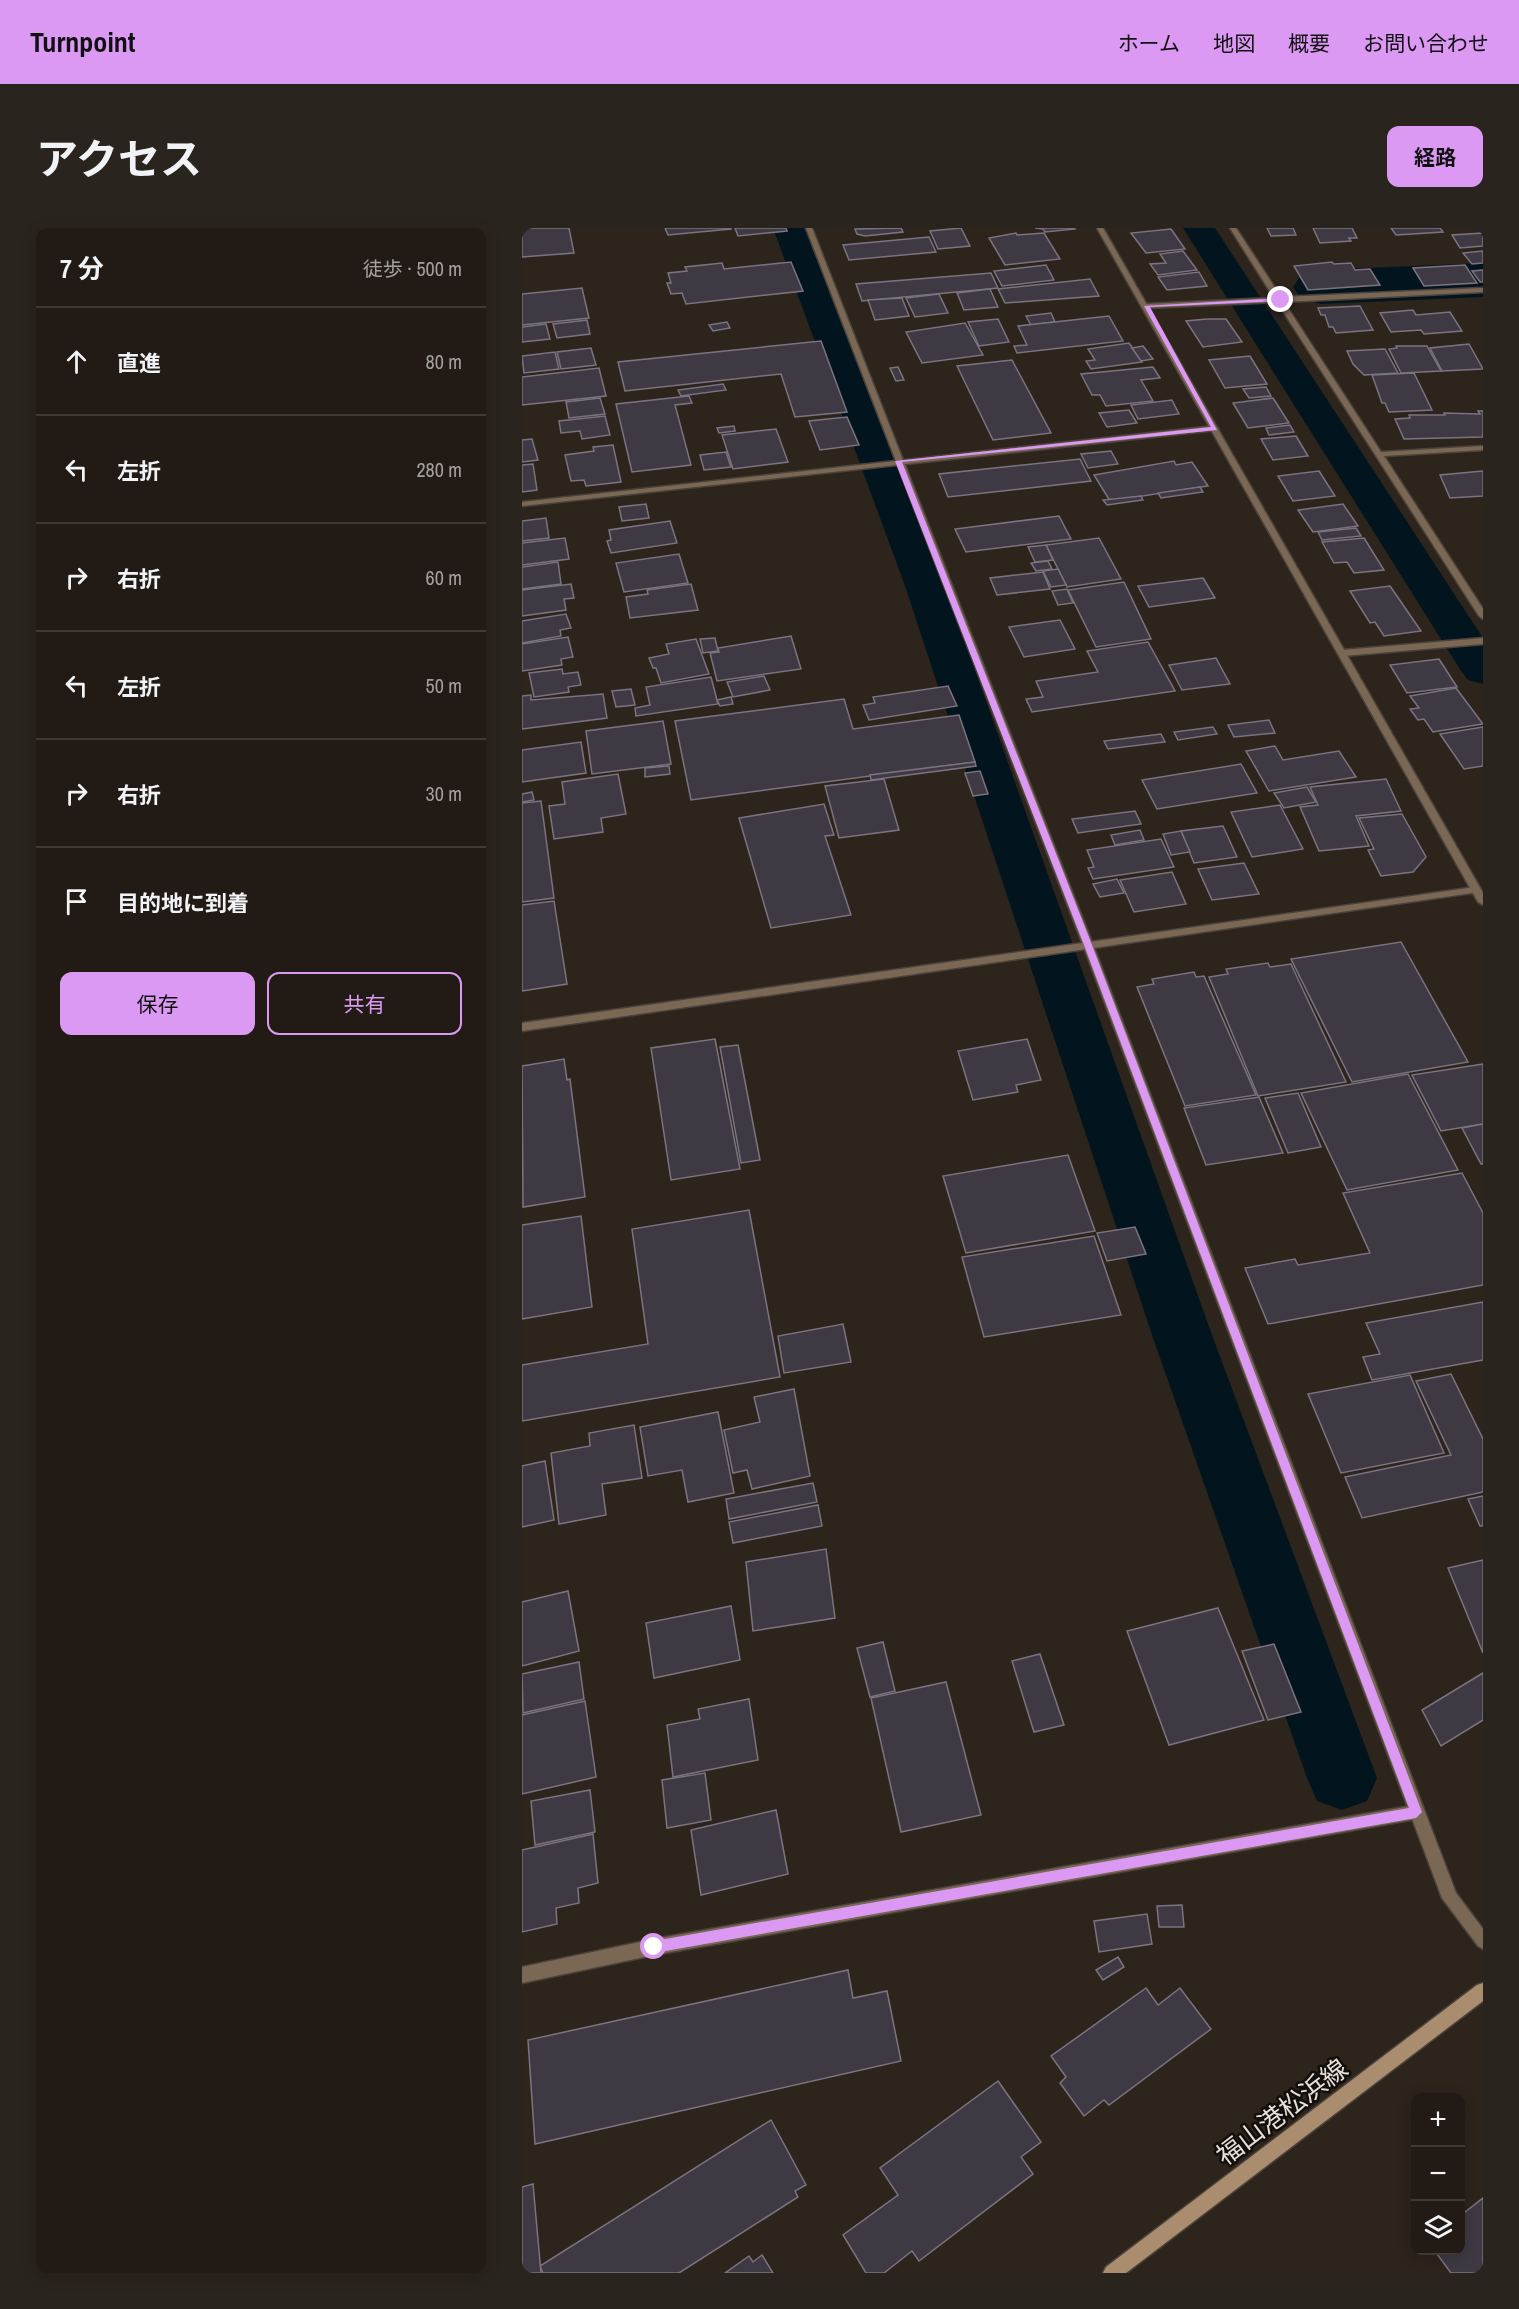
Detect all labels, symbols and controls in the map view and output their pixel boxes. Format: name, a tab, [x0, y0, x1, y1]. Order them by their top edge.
text: Turnpoint	[30, 23, 135, 61]
text: ホーム	[1118, 29, 1180, 58]
text: 地図	[1213, 29, 1255, 58]
text: 概要	[1288, 29, 1330, 58]
text: お問い合わせ	[1363, 29, 1489, 58]
button: 経路	[1387, 126, 1483, 187]
text: アクセス	[36, 131, 202, 187]
text: 7 分	[60, 251, 104, 286]
text: 徒歩 · 500 m	[363, 255, 462, 282]
route end	[1267, 286, 1293, 312]
icon: ahead	[60, 345, 93, 378]
text: 直進	[117, 348, 161, 378]
text: 80 m	[426, 348, 462, 375]
icon: left	[60, 453, 93, 486]
text: 左折	[117, 456, 161, 486]
text: 280 m	[416, 456, 462, 483]
icon: right	[60, 561, 93, 594]
text: 右折	[117, 564, 161, 594]
text: 60 m	[426, 564, 462, 591]
icon: left	[60, 669, 93, 702]
text: 左折	[117, 672, 161, 702]
text: 50 m	[426, 672, 462, 699]
icon: right	[60, 777, 93, 810]
text: 右折	[117, 780, 161, 810]
text: 30 m	[426, 780, 462, 807]
icon: arrive	[60, 885, 93, 918]
text: 目的地に到着	[117, 888, 249, 918]
button: 保存	[60, 972, 255, 1035]
button: 共有	[267, 972, 462, 1035]
route start	[640, 1933, 666, 1959]
street label: 福山港松浜線	[1209, 2051, 1355, 2173]
map controls	[1411, 2093, 1465, 2255]
button: +	[1411, 2093, 1465, 2147]
button: −	[1411, 2147, 1465, 2201]
button: layers	[1411, 2201, 1465, 2255]

